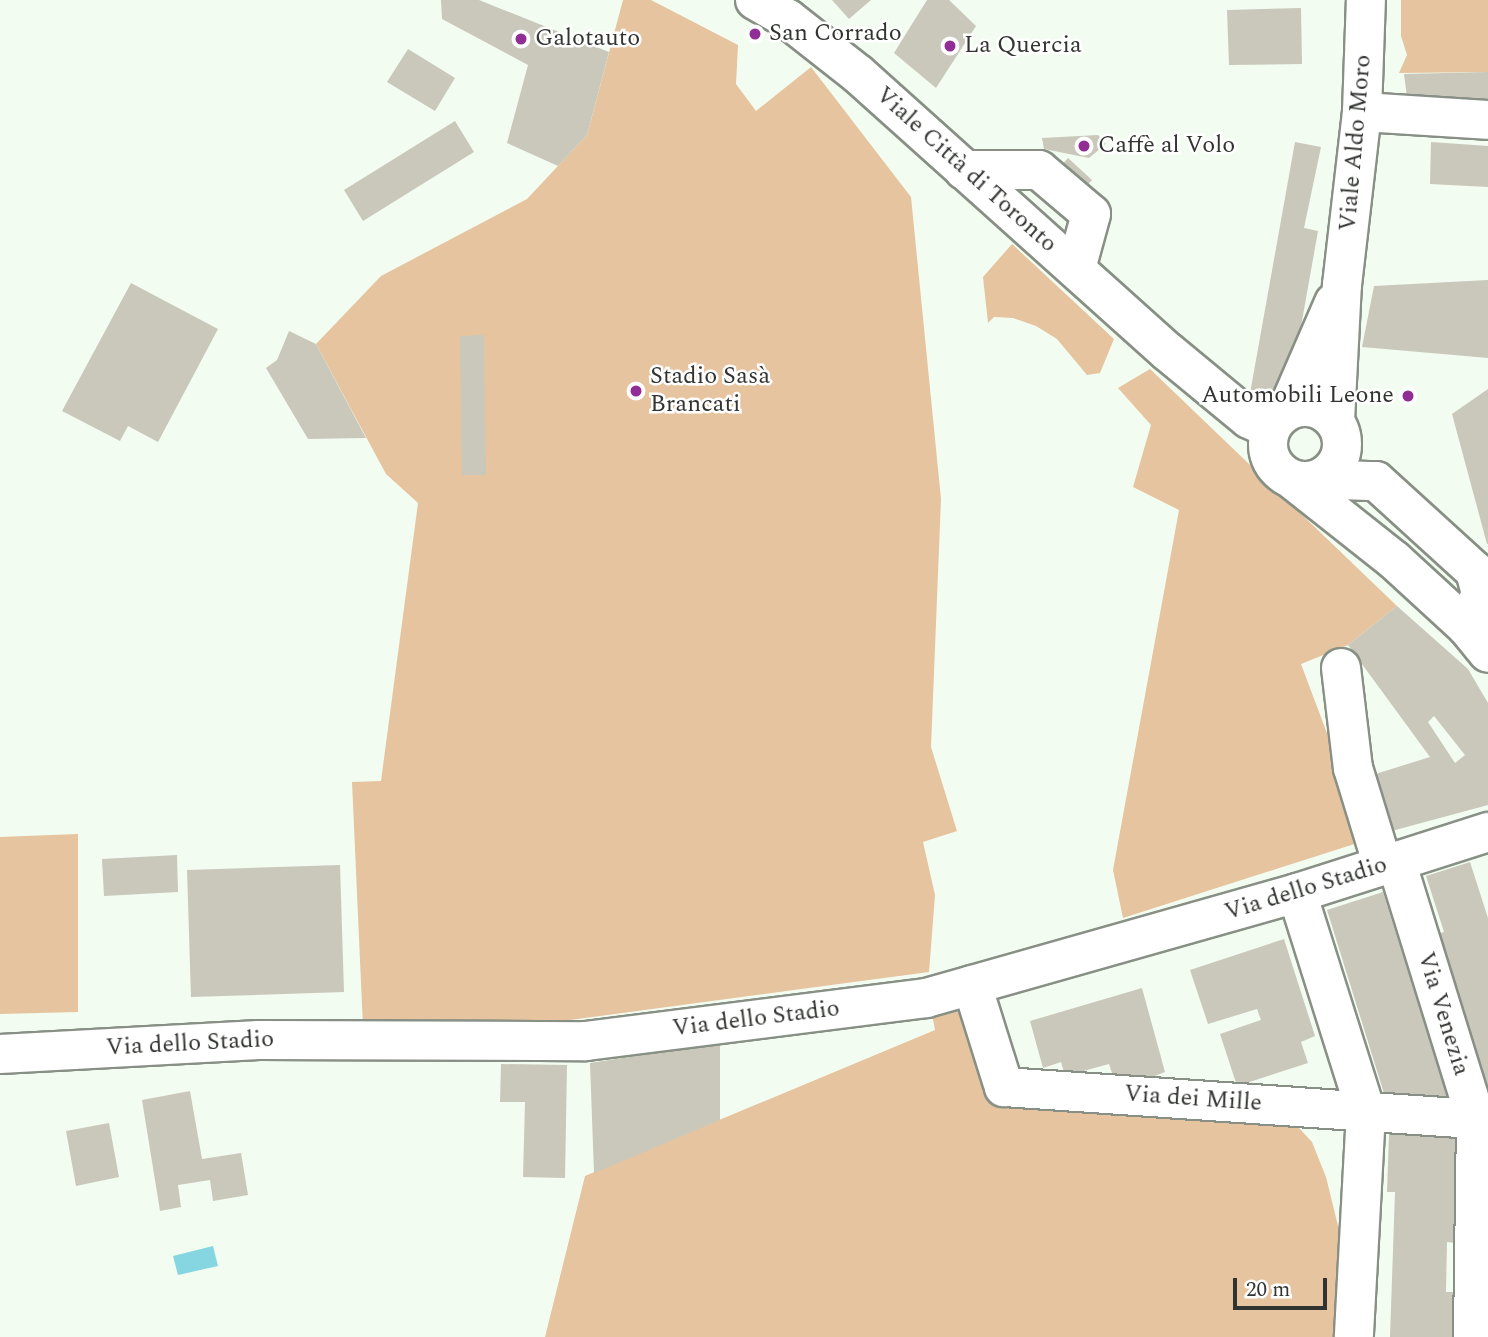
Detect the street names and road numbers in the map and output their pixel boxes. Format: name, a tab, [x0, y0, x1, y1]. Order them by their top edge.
street label: Viale Aldo Moro	[1334, 53, 1378, 233]
street label: Viale Città di Toronto	[869, 81, 1063, 259]
street label: Via dello Stadio	[1221, 851, 1391, 927]
street label: Via Venezia	[1411, 949, 1475, 1079]
street label: Via dello Stadio	[671, 994, 841, 1044]
street label: Via dello Stadio	[105, 1025, 275, 1063]
street label: Via dei Mille	[1123, 1080, 1263, 1118]

